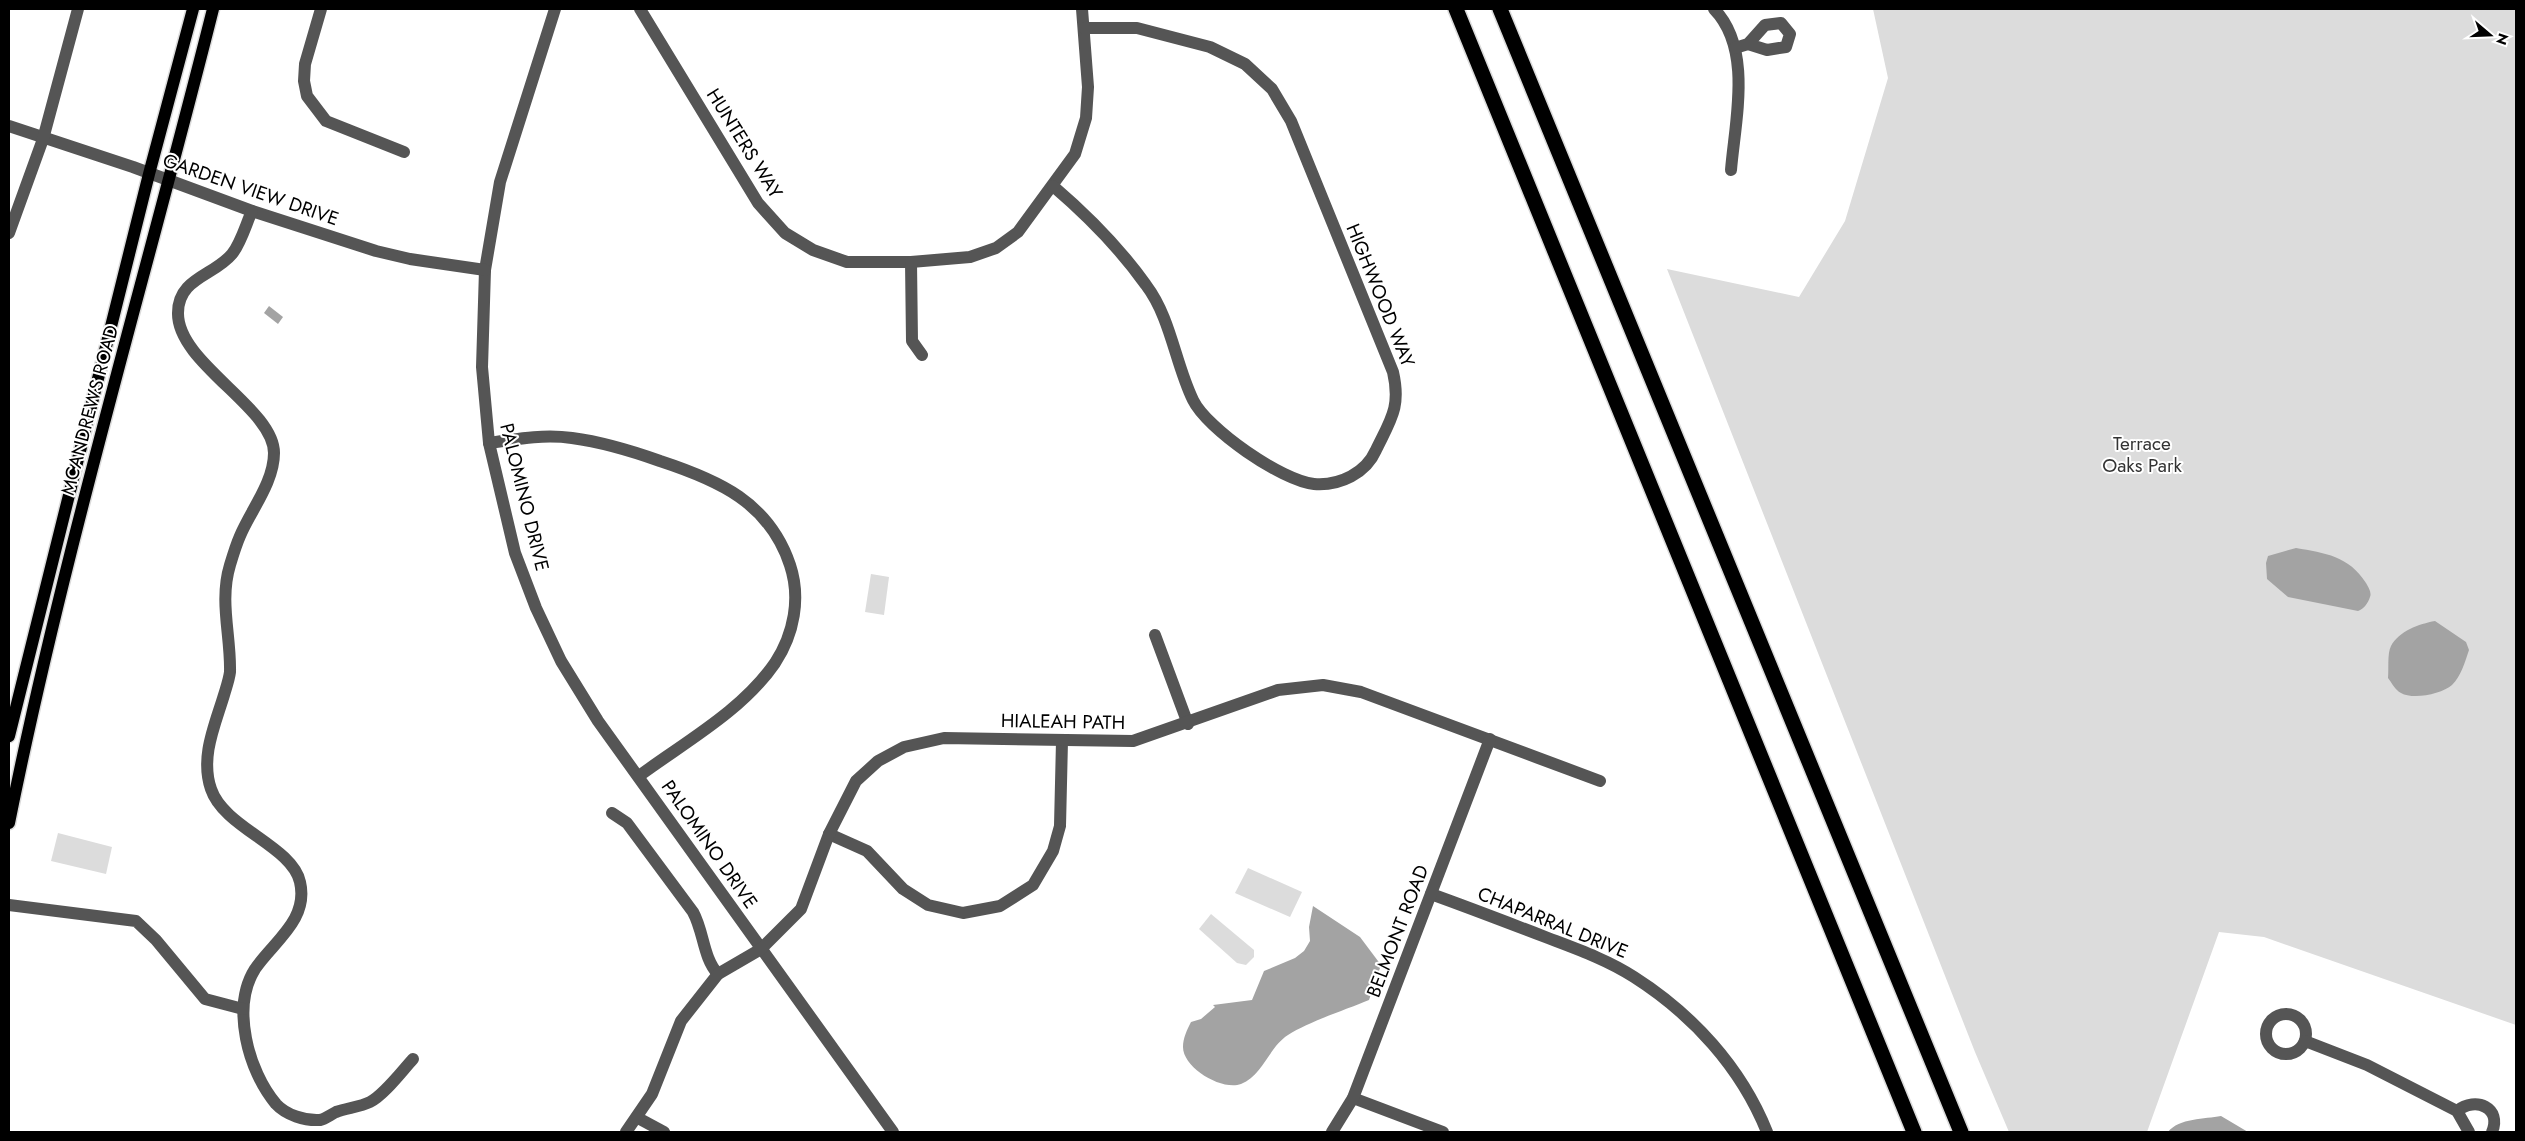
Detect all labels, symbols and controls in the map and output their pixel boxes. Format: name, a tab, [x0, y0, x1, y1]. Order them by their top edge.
north arrow	[2465, 10, 2515, 60]
text: N	[2491, 31, 2514, 48]
street label: HUNTERS WAY	[700, 83, 789, 204]
street label: GARDEN VIEW DRIVE	[159, 147, 342, 232]
street label: HIGHWOOD WAY	[1339, 219, 1422, 371]
street label: MCANDREWS ROAD	[54, 322, 125, 498]
street label: PALOMINO DRIVE	[493, 420, 556, 574]
park label: Terrace Oaks Park	[2102, 430, 2182, 479]
street label: HIALEAH PATH	[1001, 707, 1125, 736]
street label: PALOMINO DRIVE	[655, 775, 764, 914]
street label: BELMONT ROAD	[1360, 861, 1435, 1001]
street label: CHAPARRAL DRIVE	[1474, 880, 1632, 965]

